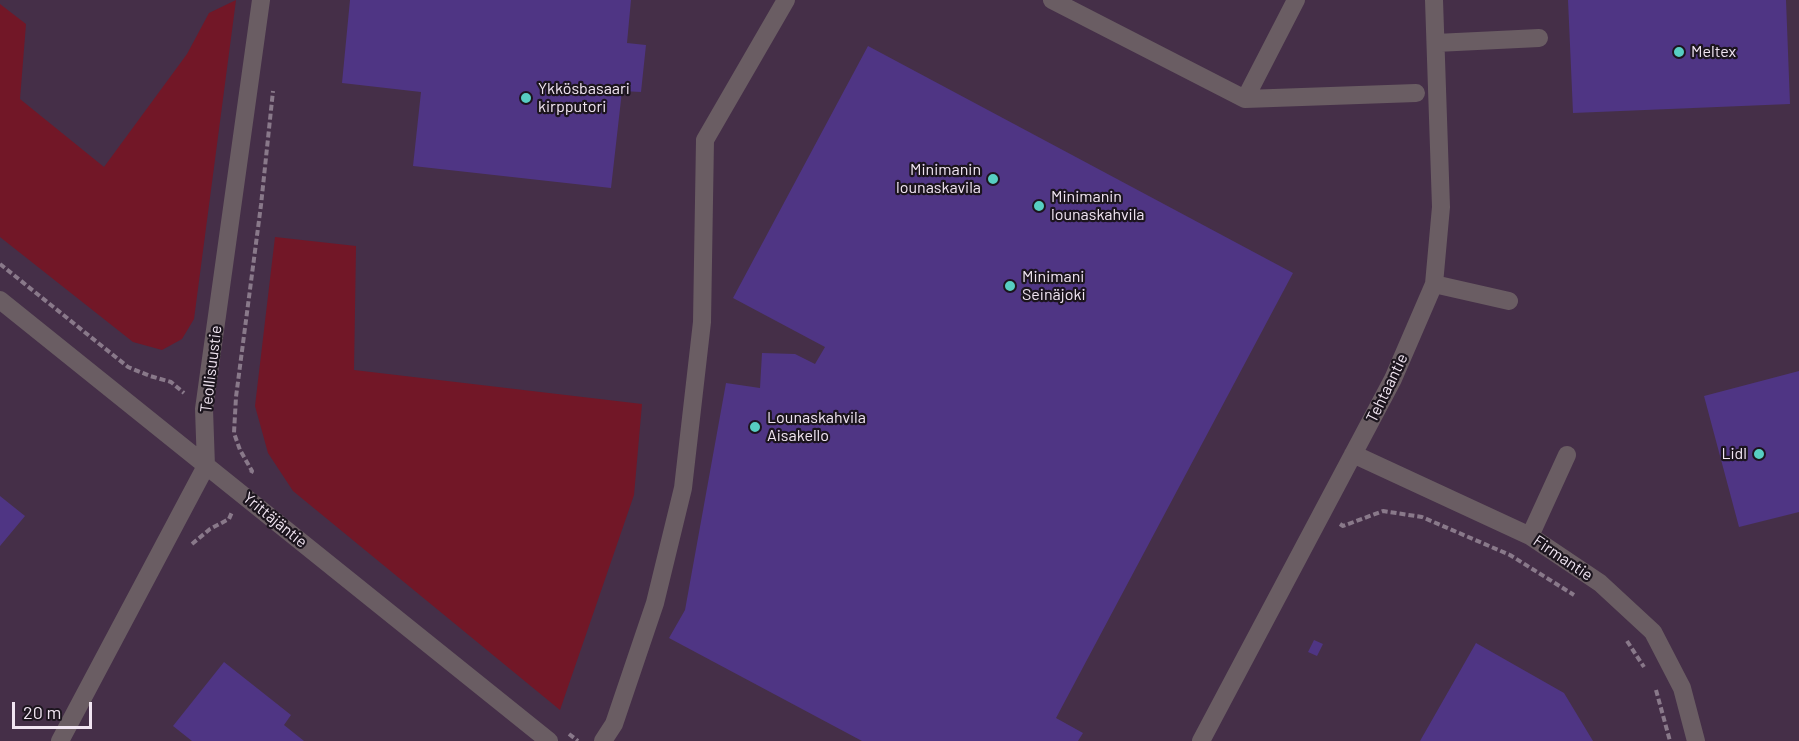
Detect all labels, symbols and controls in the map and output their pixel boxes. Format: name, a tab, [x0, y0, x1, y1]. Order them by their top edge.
place label: Meltex	[1691, 42, 1736, 62]
marker: Meltex	[1672, 45, 1686, 59]
place label: Ykkösbasaari kirpputori	[538, 79, 630, 117]
marker: Ykkösbasaari kirpputori	[519, 91, 533, 105]
place label: Minimanin lounaskavila	[896, 160, 981, 198]
marker: Minimanin lounaskavila	[986, 172, 1000, 186]
place label: Minimanin lounaskahvila	[1051, 187, 1145, 225]
marker: Minimanin lounaskahvila	[1032, 199, 1046, 213]
place label: Minimani Seinäjoki	[1022, 267, 1085, 305]
marker: Minimani Seinäjoki	[1003, 279, 1017, 293]
street label: Teollisuustie	[196, 324, 226, 414]
street label: Tehtaantie	[1362, 350, 1412, 426]
place label: Lounaskahvila Aisakello	[767, 408, 866, 446]
marker: Lounaskahvila Aisakello	[748, 420, 762, 434]
place label: Lidl	[1721, 444, 1747, 464]
marker: Lidl	[1752, 447, 1766, 461]
street label: Yrittäjäntie	[239, 488, 311, 552]
street label: Firmantie	[1530, 531, 1596, 585]
scale bar	[15, 690, 94, 728]
text: 20 m	[23, 701, 61, 723]

